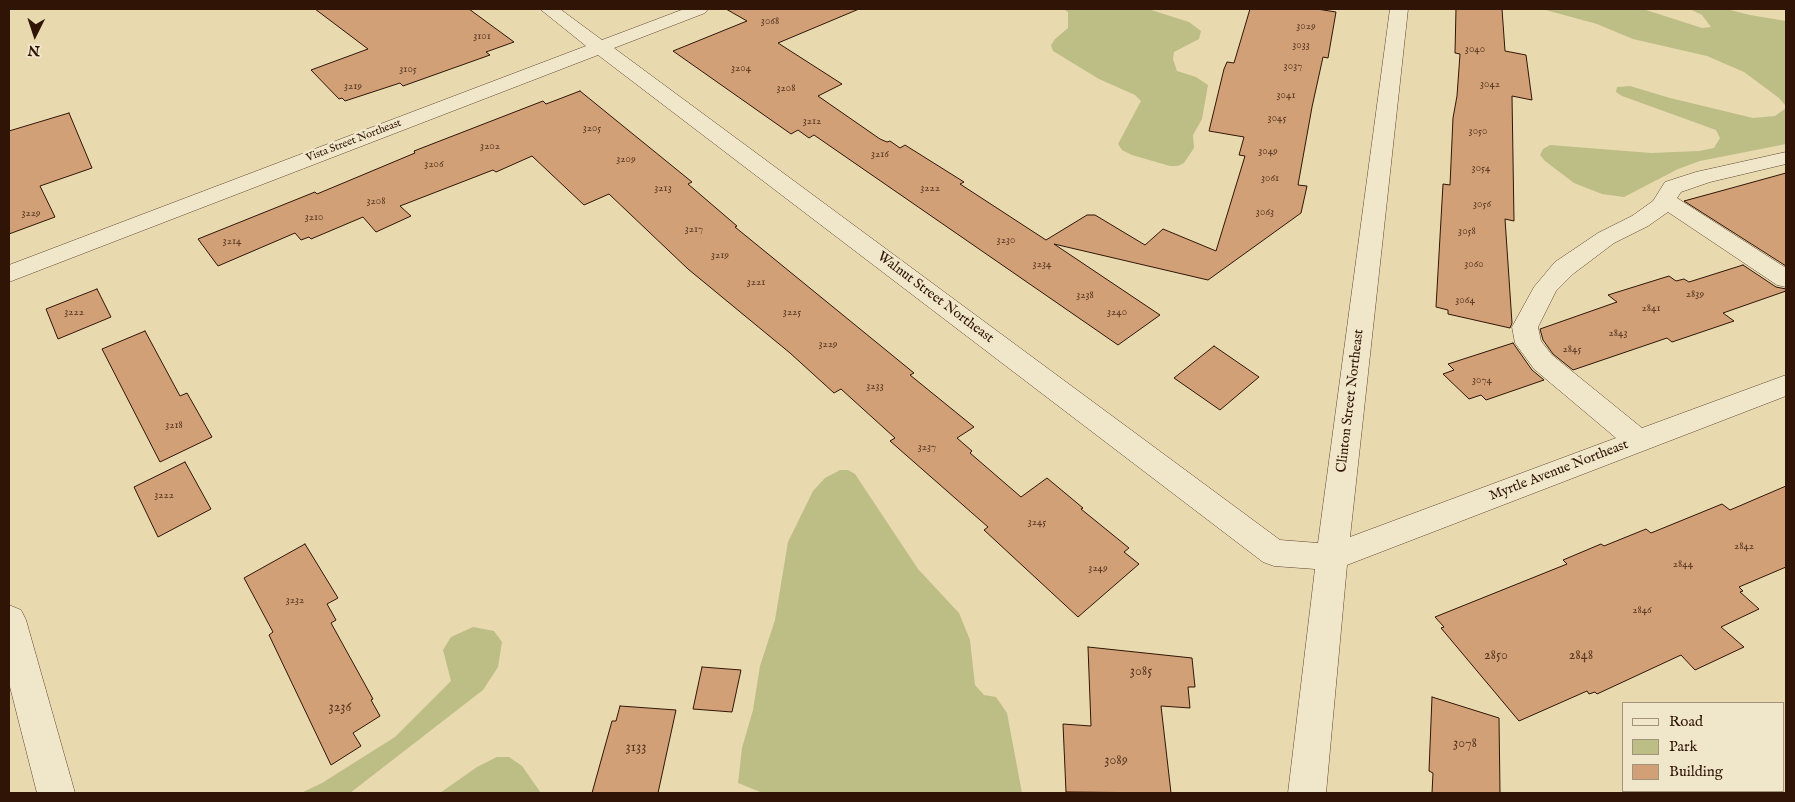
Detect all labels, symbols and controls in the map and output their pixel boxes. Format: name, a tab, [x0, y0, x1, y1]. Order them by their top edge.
north arrow	[10, 10, 60, 60]
house number: 3068	[761, 15, 779, 29]
house number: 3029	[1296, 20, 1316, 34]
house number: 3101	[473, 30, 491, 44]
house number: 3033	[1292, 39, 1310, 53]
text: N	[27, 41, 41, 59]
house number: 3040	[1465, 43, 1485, 57]
house number: 3037	[1284, 60, 1302, 74]
house number: 3204	[731, 62, 751, 76]
house number: 3105	[399, 63, 417, 77]
house number: 3042	[1480, 78, 1500, 92]
house number: 3219	[344, 80, 362, 94]
house number: 3208	[777, 82, 795, 96]
house number: 3041	[1276, 89, 1296, 103]
house number: 3045	[1268, 112, 1286, 126]
house number: 3212	[803, 115, 821, 129]
street label: Vista Street Northeast	[305, 117, 403, 165]
house number: 3205	[583, 122, 601, 136]
house number: 3050	[1469, 125, 1487, 139]
house number: 3202	[480, 140, 500, 154]
house number: 3049	[1258, 145, 1278, 159]
house number: 3216	[871, 148, 889, 162]
house number: 3209	[616, 153, 636, 167]
house number: 3206	[424, 158, 444, 172]
house number: 3054	[1472, 162, 1490, 176]
house number: 3061	[1261, 172, 1279, 186]
house number: 3213	[654, 182, 672, 196]
house number: 3222	[920, 182, 940, 196]
house number: 3208	[367, 195, 385, 209]
house number: 3056	[1473, 198, 1491, 212]
house number: 3063	[1256, 206, 1274, 220]
house number: 3229	[21, 207, 41, 221]
house number: 3210	[305, 211, 323, 225]
house number: 3217	[685, 223, 703, 237]
house number: 3058	[1458, 225, 1476, 239]
house number: 3230	[997, 234, 1015, 248]
house number: 3214	[223, 235, 241, 249]
house number: 3219	[711, 249, 729, 263]
street label: Walnut Street Northeast	[873, 249, 997, 347]
house number: 3234	[1033, 258, 1051, 272]
house number: 3060	[1464, 258, 1484, 272]
house number: 3221	[747, 276, 765, 290]
house number: 2839	[1686, 288, 1704, 302]
house number: 3238	[1076, 289, 1094, 303]
house number: 3064	[1455, 294, 1475, 308]
house number: 2841	[1642, 302, 1660, 316]
house number: 3222	[64, 306, 84, 320]
house number: 3225	[783, 306, 801, 320]
house number: 3240	[1107, 306, 1127, 320]
house number: 2843	[1609, 327, 1627, 341]
street label: Clinton Street Northeast	[1334, 328, 1368, 474]
house number: 3229	[818, 338, 838, 352]
house number: 2845	[1563, 343, 1581, 357]
house number: 3074	[1472, 374, 1492, 388]
house number: 3233	[866, 380, 884, 394]
house number: 3218	[165, 419, 183, 433]
street label: Myrtle Avenue Northeast	[1487, 437, 1631, 505]
house number: 3237	[918, 441, 936, 455]
house number: 3222	[154, 489, 174, 503]
house number: 3245	[1028, 516, 1046, 530]
house number: 2842	[1734, 540, 1754, 554]
house number: 2844	[1673, 558, 1693, 572]
house number: 3249	[1088, 562, 1108, 576]
house number: 3232	[286, 594, 304, 608]
house number: 2846	[1632, 604, 1652, 618]
house number: 2850	[1484, 648, 1508, 664]
house number: 2848	[1569, 648, 1593, 664]
house number: 3085	[1130, 664, 1152, 680]
house number: 3236	[329, 700, 351, 716]
legend	[1622, 702, 1785, 792]
text: Road	[1669, 712, 1703, 731]
house number: 3078	[1453, 736, 1477, 752]
text: Park	[1669, 737, 1698, 756]
house number: 3133	[626, 740, 646, 756]
house number: 3089	[1104, 753, 1128, 769]
text: Building	[1669, 762, 1723, 781]

